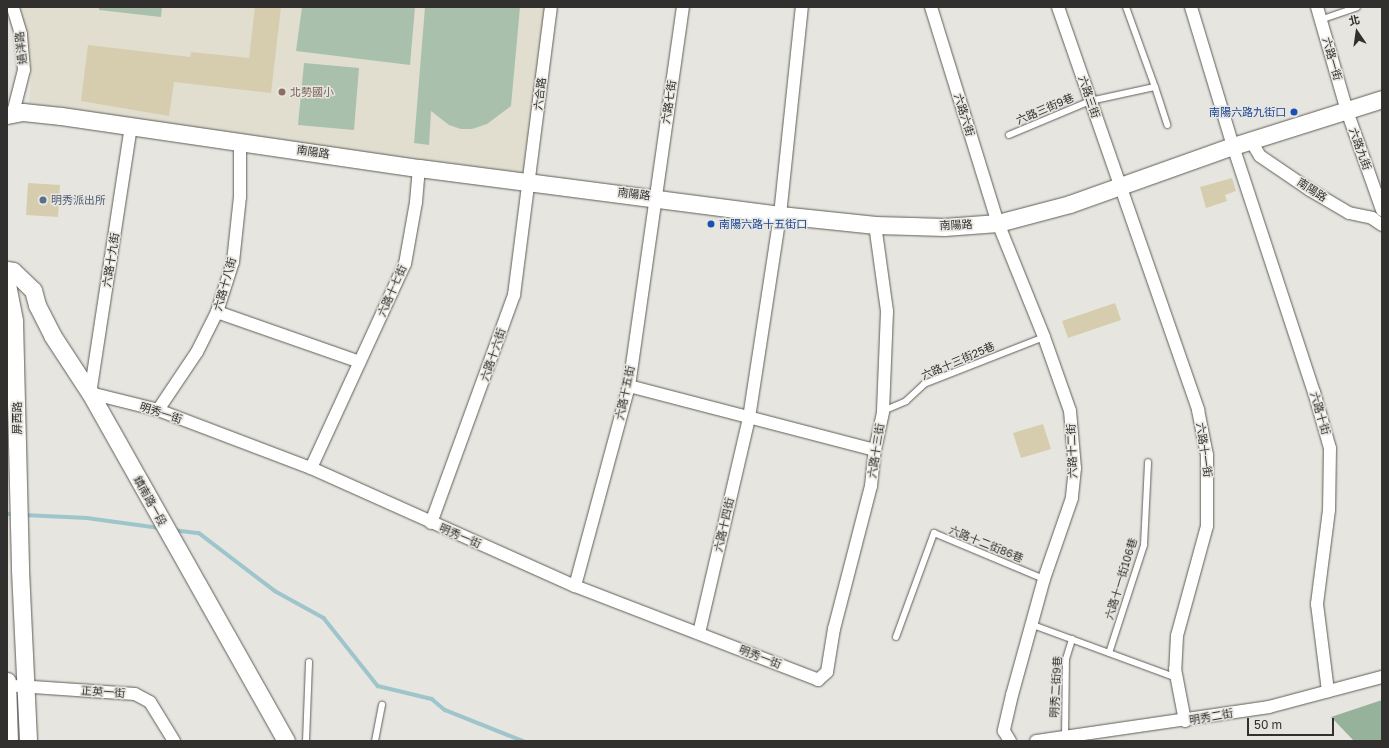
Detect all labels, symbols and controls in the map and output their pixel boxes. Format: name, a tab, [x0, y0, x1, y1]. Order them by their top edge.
north arrow	[1337, 12, 1377, 52]
text: 北	[1347, 12, 1361, 27]
street label: 過洋路	[13, 31, 29, 65]
street label: 六路一街	[1320, 36, 1344, 82]
street label: 六路三街	[1076, 74, 1102, 120]
street label: 六合路	[531, 77, 549, 111]
street label: 六路七街	[659, 79, 679, 125]
place label: 北勢國小	[290, 85, 334, 99]
marker: 北勢國小	[277, 87, 287, 97]
street label: 六路三街9巷	[1014, 91, 1076, 127]
street label: 六路六街	[951, 92, 977, 138]
place label: 南陽六路九街口	[1209, 105, 1286, 119]
marker: 南陽六路九街口	[1289, 107, 1299, 117]
street label: 六路九街	[1346, 126, 1374, 172]
street label: 南陽路	[296, 143, 330, 161]
street label: 南陽路	[1295, 175, 1329, 205]
street label: 南陽路	[617, 185, 651, 203]
place label: 明秀派出所	[51, 193, 106, 207]
marker: 明秀派出所	[38, 195, 48, 205]
place label: 南陽六路十五街口	[719, 217, 807, 231]
street label: 南陽路	[939, 218, 973, 232]
marker: 南陽六路十五街口	[706, 219, 716, 229]
street label: 六路十九街	[100, 232, 122, 288]
street label: 六路十八街	[211, 256, 239, 312]
street label: 六路十七街	[375, 263, 409, 319]
street label: 六路十六街	[478, 327, 508, 383]
street label: 六路十三街25巷	[919, 340, 997, 382]
street label: 六路十五街	[613, 365, 637, 421]
street label: 六路十街	[1308, 390, 1332, 436]
street label: 明秀一街	[138, 400, 184, 426]
street label: 屏西路	[10, 402, 24, 434]
street label: 六路十一街	[1194, 422, 1214, 478]
street label: 六路十三街	[865, 423, 887, 479]
street label: 六路十二街	[1064, 423, 1080, 479]
street label: 鎮南路一段	[131, 474, 169, 528]
street label: 六路十四街	[711, 497, 737, 553]
street label: 明秀一街	[437, 521, 483, 551]
street label: 六路十二街86巷	[947, 523, 1025, 565]
street label: 六路十一街106巷	[1102, 537, 1140, 621]
street label: 明秀一街	[737, 643, 783, 671]
street label: 明秀二街9巷	[1048, 656, 1064, 718]
street label: 正英一街	[81, 684, 125, 700]
street label: 明秀二街	[1188, 707, 1234, 727]
scale bar	[1249, 710, 1336, 736]
text: 50 m	[1254, 717, 1282, 732]

